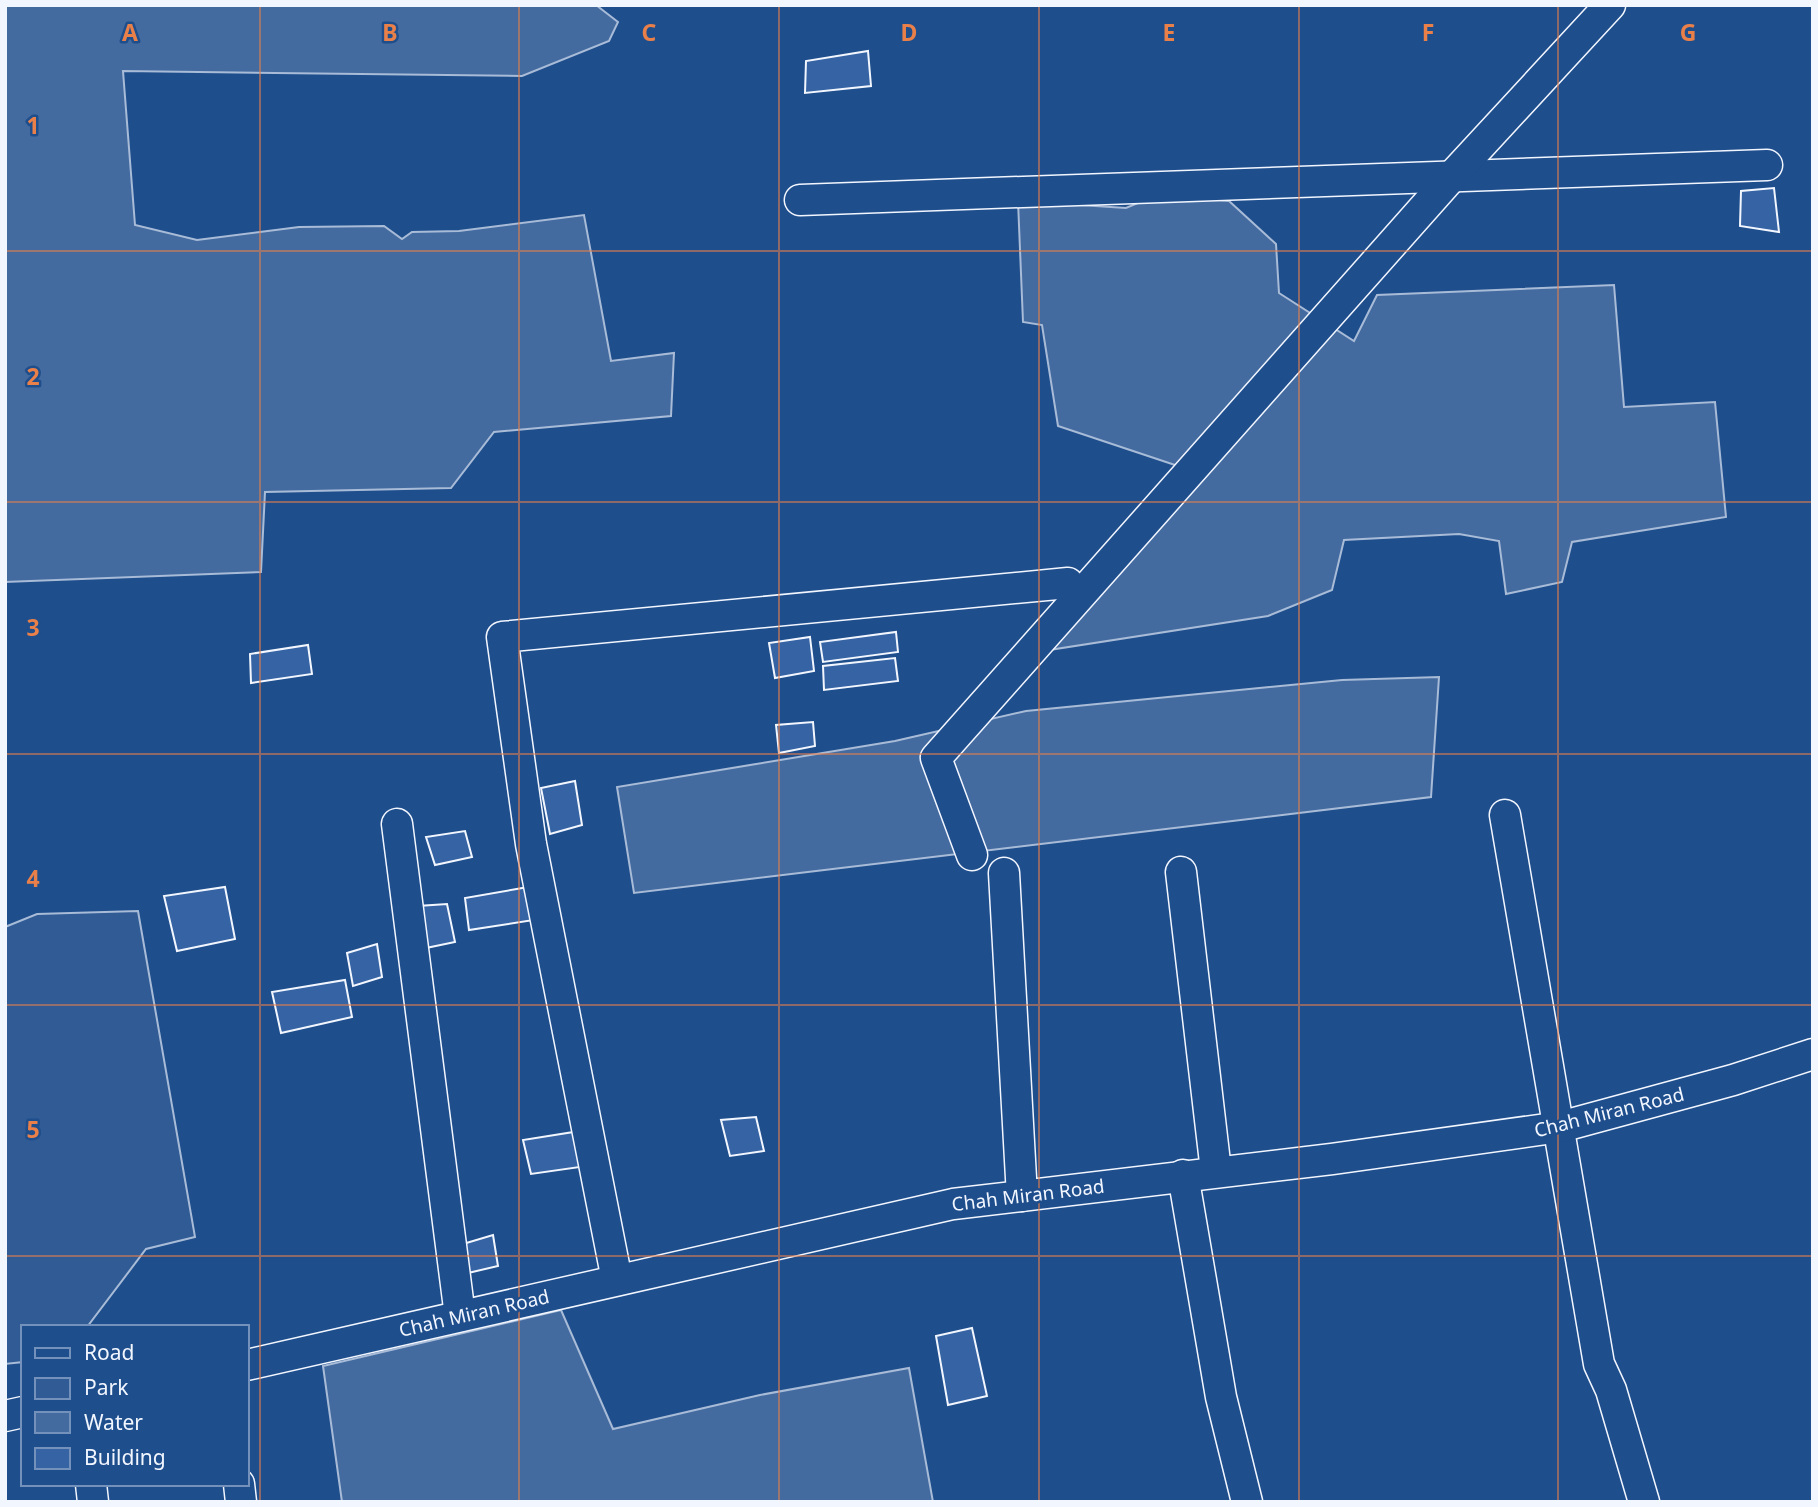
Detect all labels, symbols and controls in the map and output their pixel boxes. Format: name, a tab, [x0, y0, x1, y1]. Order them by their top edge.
text: A	[122, 16, 138, 48]
text: B	[382, 16, 398, 48]
text: C	[642, 16, 657, 48]
text: D	[901, 16, 917, 48]
text: E	[1163, 16, 1175, 48]
text: F	[1422, 16, 1434, 48]
text: G	[1680, 16, 1696, 48]
text: 1	[26, 109, 40, 141]
text: 2	[26, 360, 40, 392]
text: 3	[26, 611, 40, 643]
text: 4	[26, 862, 40, 894]
street label: Chah Miran Road	[1531, 1081, 1687, 1143]
text: 5	[26, 1113, 40, 1145]
street label: Chah Miran Road	[950, 1173, 1106, 1217]
street label: Chah Miran Road	[396, 1283, 552, 1343]
legend	[21, 1325, 248, 1486]
text: Road	[84, 1338, 134, 1366]
text: Park	[84, 1373, 129, 1401]
text: Water	[84, 1408, 143, 1436]
text: Building	[84, 1443, 166, 1471]

